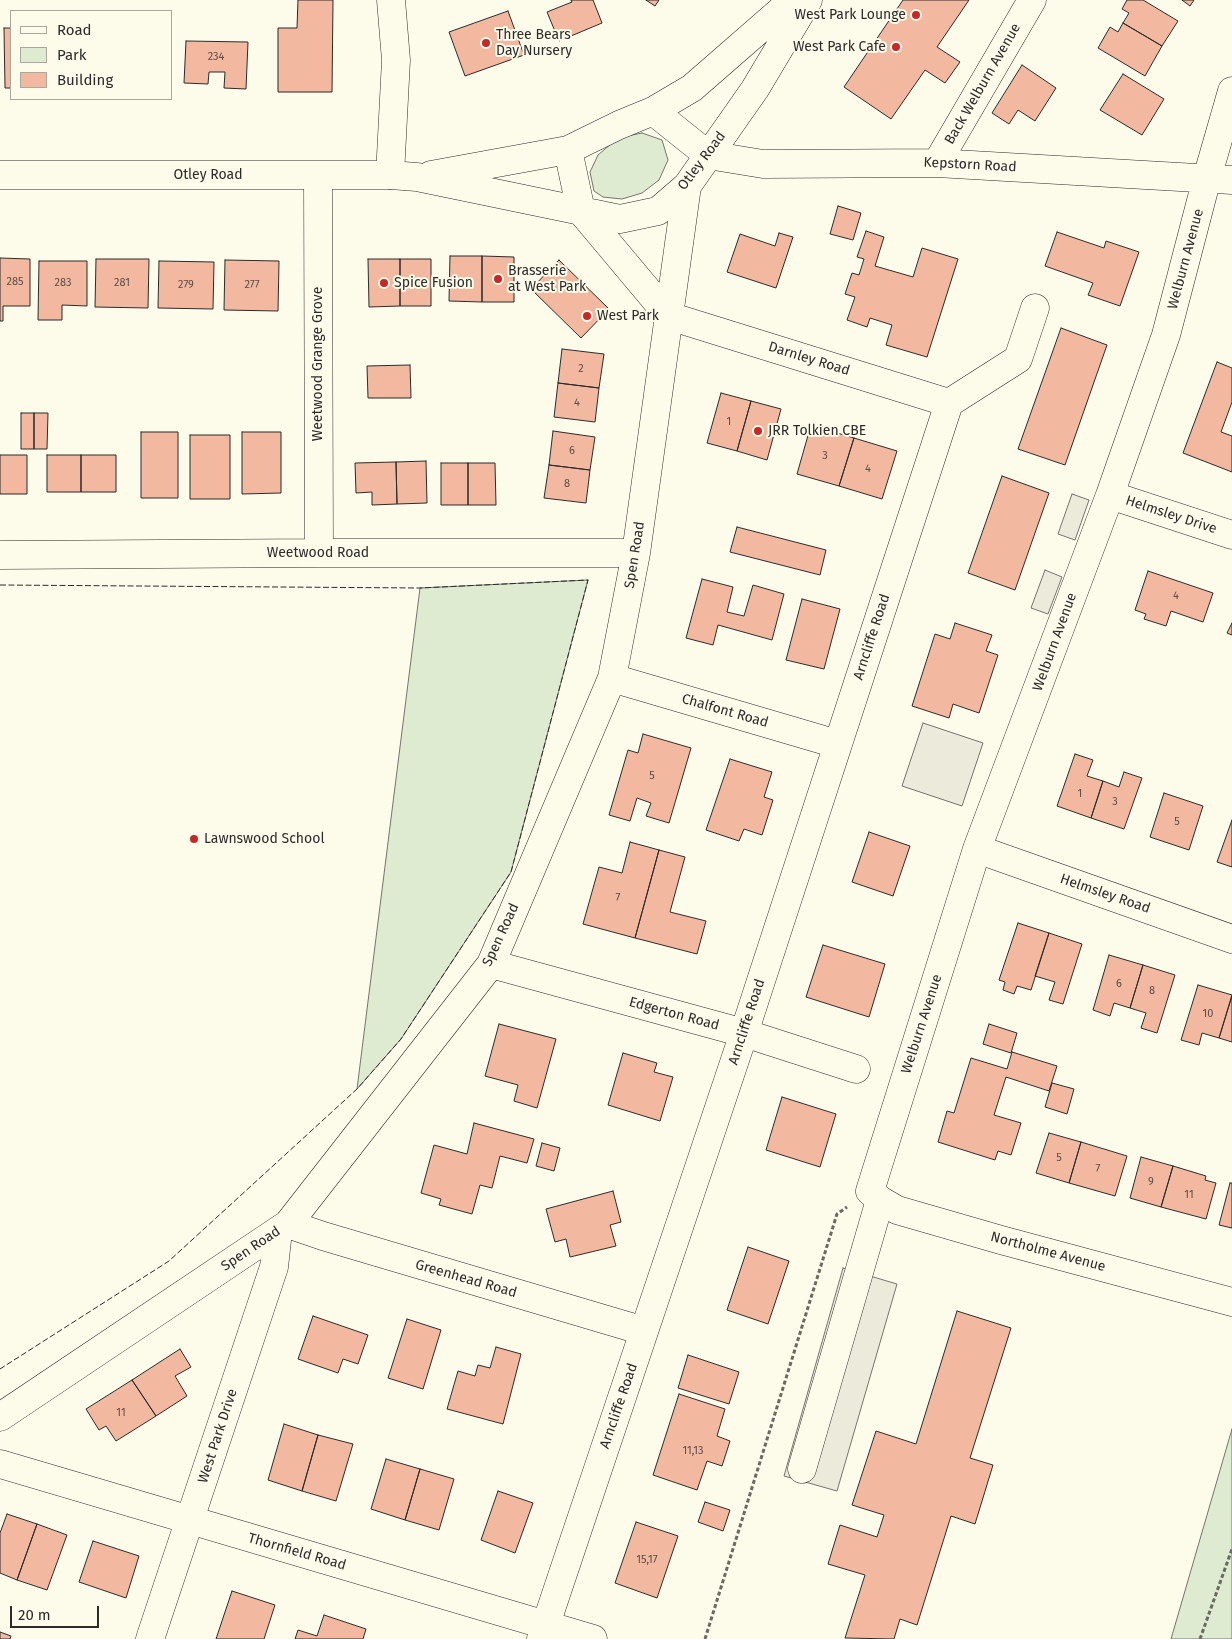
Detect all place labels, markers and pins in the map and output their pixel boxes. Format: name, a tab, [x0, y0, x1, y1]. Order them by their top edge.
place label: West Park Lounge	[795, 7, 906, 23]
marker: West Park Lounge	[910, 9, 922, 21]
place label: Three Bears Day Nursery	[496, 27, 572, 59]
marker: Three Bears Day Nursery	[480, 37, 492, 49]
place label: West Park Cafe	[793, 39, 886, 55]
marker: West Park Cafe	[890, 41, 902, 53]
place label: Brasserie at West Park	[508, 263, 586, 296]
marker: Brasserie at West Park	[492, 273, 504, 285]
place label: Spice Fusion	[394, 275, 473, 291]
marker: Spice Fusion	[378, 277, 390, 289]
place label: West Park	[597, 308, 659, 324]
marker: West Park	[581, 310, 593, 322]
place label: JRR Tolkien CBE	[768, 423, 866, 439]
marker: JRR Tolkien CBE	[752, 425, 764, 437]
place label: Lawnswood School	[204, 831, 325, 847]
marker: Lawnswood School	[188, 833, 200, 845]

